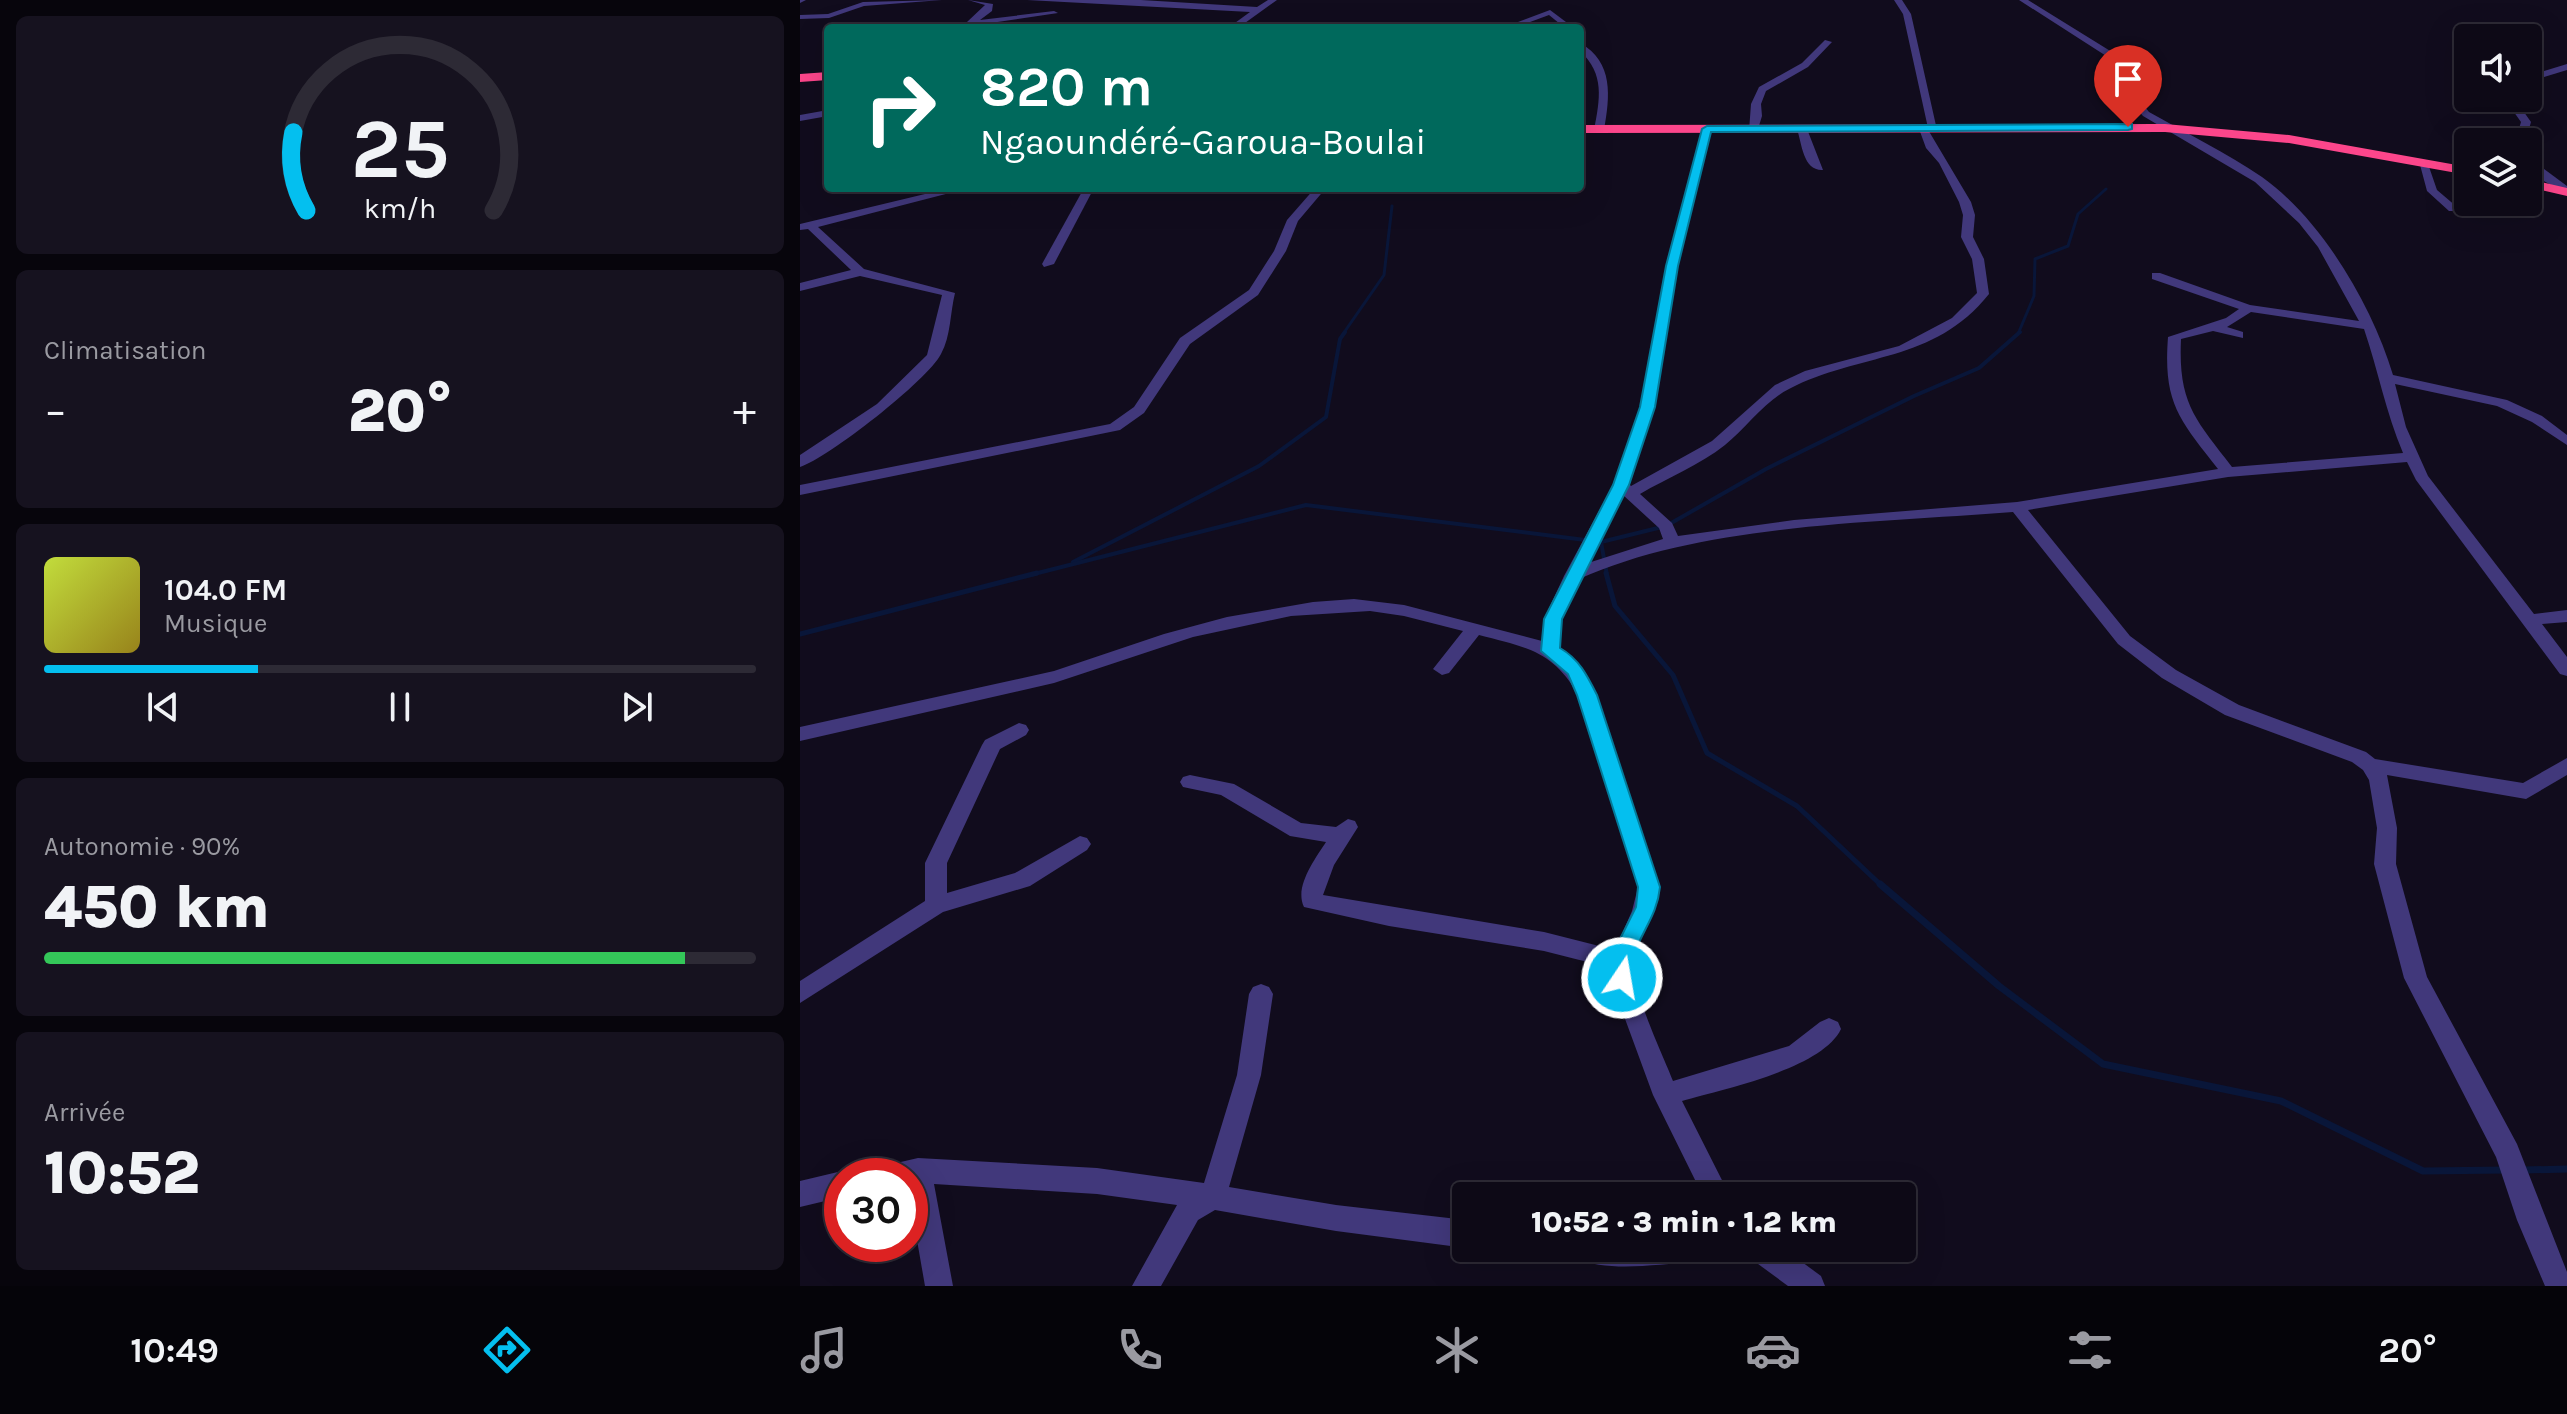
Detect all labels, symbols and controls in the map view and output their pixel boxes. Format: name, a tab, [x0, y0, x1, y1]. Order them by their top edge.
map controls	[2454, 24, 2542, 216]
button: sound	[2454, 24, 2542, 112]
pin	[2094, 45, 2162, 127]
text: 820 m	[980, 54, 1153, 119]
icon: right	[848, 56, 952, 160]
icon: arrive	[2106, 57, 2150, 101]
text: 25	[351, 101, 449, 198]
text: Ngaoundéré-Garoua-Boulai	[980, 121, 1426, 163]
button: layers	[2454, 128, 2542, 216]
text: km/h	[364, 192, 436, 225]
text: Climatisation	[44, 335, 207, 366]
text: 20°	[348, 376, 452, 446]
text: −	[44, 385, 67, 436]
text: +	[733, 385, 756, 436]
text: 104.0 FM	[164, 572, 287, 608]
text: Musique	[164, 608, 267, 639]
icon: previous	[141, 685, 185, 729]
icon: pause	[378, 685, 422, 729]
icon: next	[615, 685, 659, 729]
text: Autonomie · 90%	[44, 831, 240, 862]
text: 450 km	[44, 872, 270, 942]
position arrow	[1580, 936, 1664, 1020]
text: Arrivée	[44, 1097, 125, 1128]
text: 10:52	[44, 1138, 200, 1208]
speed limit sign: 30	[824, 1158, 928, 1262]
text: 10:52 · 3 min · 1.2 km	[1531, 1204, 1837, 1240]
icon: directions	[479, 1322, 535, 1378]
icon: music	[796, 1322, 852, 1378]
icon: phone	[1112, 1322, 1168, 1378]
icon: climate	[1429, 1322, 1485, 1378]
icon: car	[1745, 1322, 1801, 1378]
icon: filters	[2062, 1322, 2118, 1378]
text: 10:49	[130, 1329, 219, 1371]
text: 20°	[2378, 1329, 2437, 1371]

